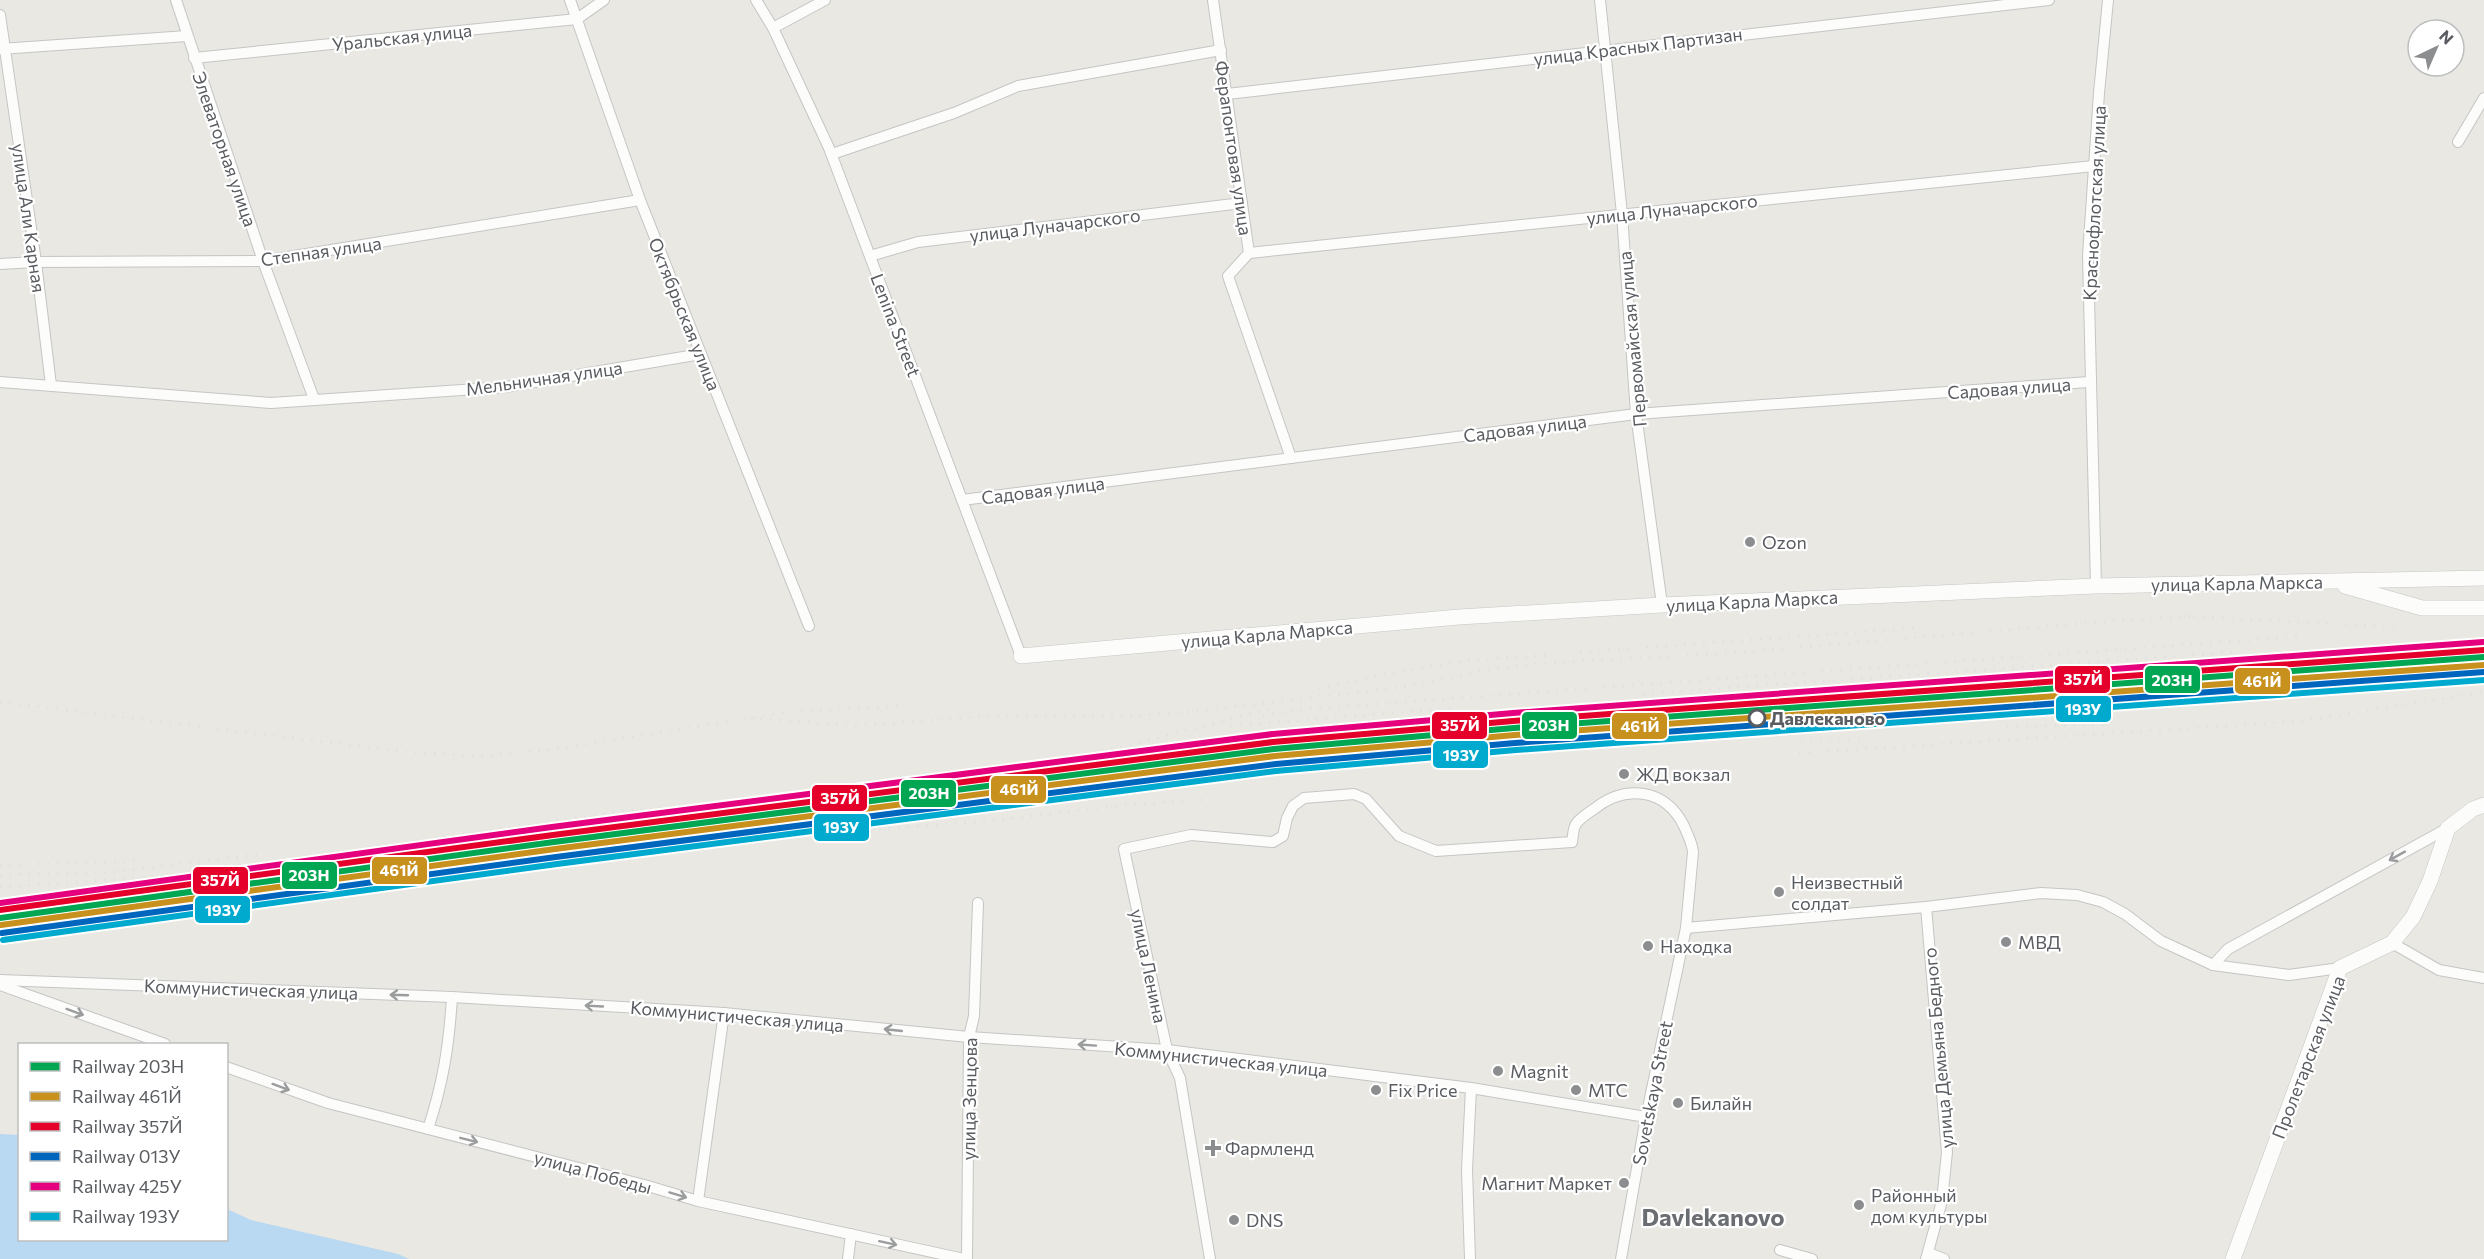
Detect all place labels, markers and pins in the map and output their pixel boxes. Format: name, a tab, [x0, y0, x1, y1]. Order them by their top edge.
place label: Ozon	[1762, 531, 1807, 553]
marker: Ozon	[1743, 535, 1757, 549]
place label: Давлеканово	[1770, 707, 1886, 729]
marker: Давлеканово	[1748, 709, 1766, 727]
place label: ЖД вокзал	[1636, 763, 1731, 785]
marker: ЖД вокзал	[1617, 767, 1631, 781]
place label: Неизвестный солдат	[1791, 871, 1903, 914]
marker: Неизвестный солдат	[1772, 885, 1786, 899]
place label: МВД	[2018, 931, 2061, 953]
place label: Находка	[1660, 935, 1732, 957]
marker: МВД	[1999, 935, 2013, 949]
marker: Находка	[1641, 939, 1655, 953]
place label: Magnit	[1510, 1060, 1569, 1082]
marker: Magnit	[1491, 1064, 1505, 1078]
place label: Fix Price	[1388, 1079, 1457, 1101]
place label: МТС	[1588, 1079, 1628, 1101]
marker: Fix Price	[1369, 1083, 1383, 1097]
marker: МТС	[1569, 1083, 1583, 1097]
place label: Билайн	[1690, 1092, 1752, 1114]
marker: Билайн	[1671, 1096, 1685, 1110]
place label: Фармленд	[1225, 1137, 1314, 1159]
marker: Фармленд	[1206, 1141, 1220, 1155]
place label: Магнит Маркет	[1481, 1172, 1613, 1194]
marker: Магнит Маркет	[1617, 1176, 1631, 1190]
place label: Районный дом культуры	[1871, 1184, 1988, 1227]
marker: Районный дом культуры	[1852, 1198, 1866, 1212]
place label: DNS	[1246, 1209, 1283, 1231]
marker: DNS	[1227, 1213, 1241, 1227]

